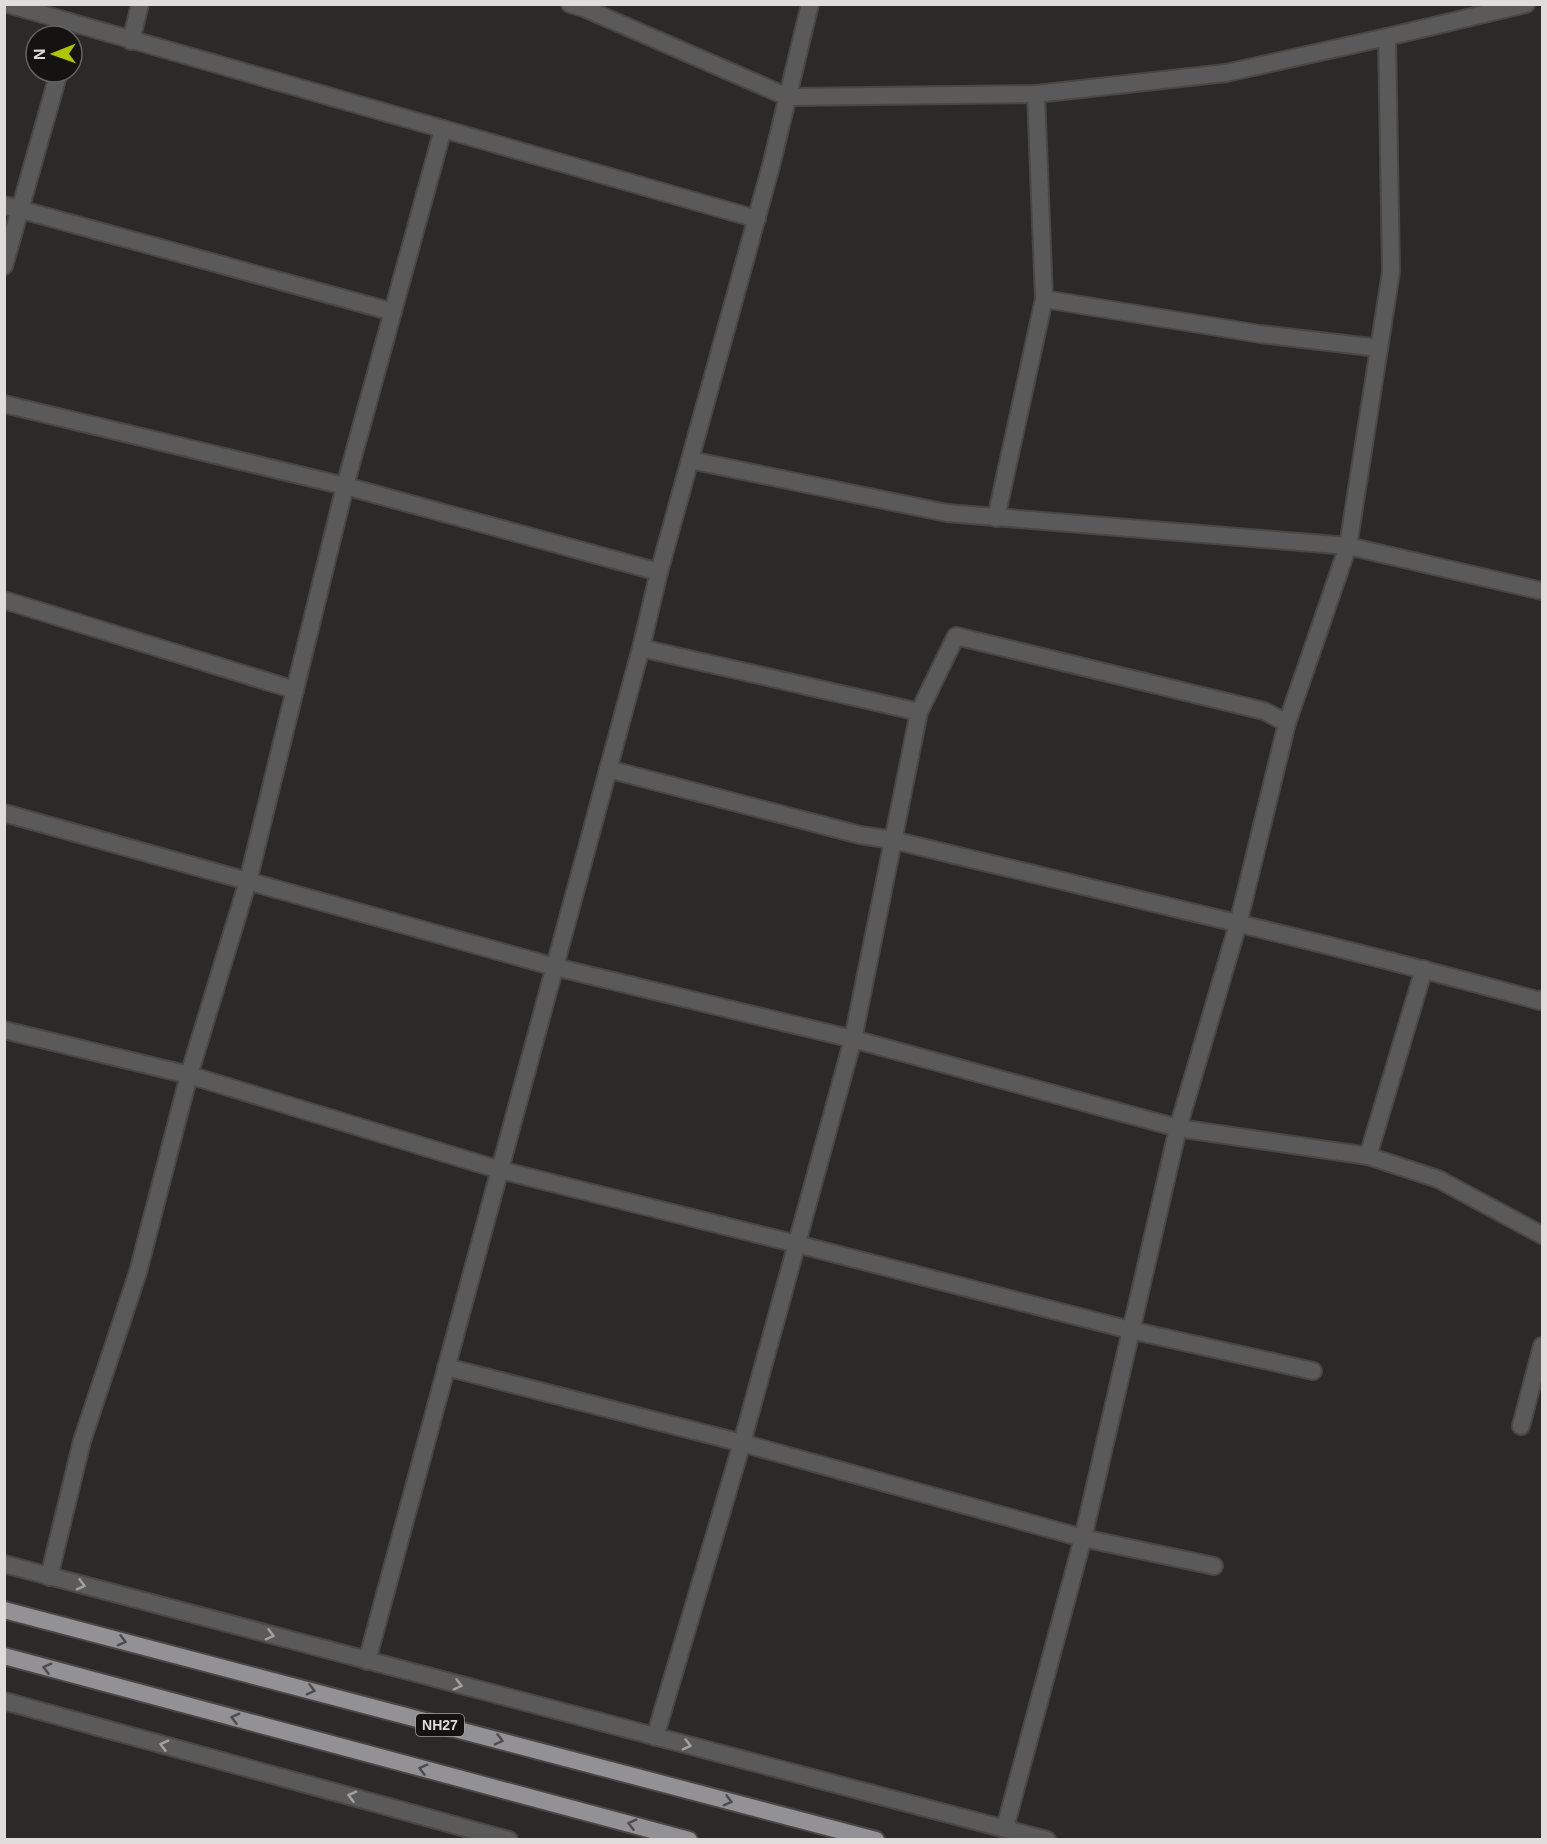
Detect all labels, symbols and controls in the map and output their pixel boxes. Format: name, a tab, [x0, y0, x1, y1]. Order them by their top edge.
north arrow	[24, 24, 84, 84]
text: N	[31, 48, 48, 60]
one-way arrow	[75, 1578, 86, 1590]
one-way arrow	[264, 1628, 274, 1641]
one-way arrow	[117, 1633, 127, 1646]
one-way arrow	[42, 1662, 52, 1675]
one-way arrow	[452, 1678, 463, 1690]
one-way arrow	[305, 1683, 315, 1696]
one-way arrow	[230, 1713, 241, 1725]
road number: NH27	[416, 1714, 464, 1736]
one-way arrow	[493, 1733, 504, 1745]
one-way arrow	[682, 1738, 692, 1751]
one-way arrow	[159, 1739, 169, 1752]
one-way arrow	[419, 1763, 429, 1776]
one-way arrow	[347, 1791, 357, 1803]
one-way arrow	[723, 1793, 733, 1806]
one-way arrow	[627, 1819, 637, 1832]

